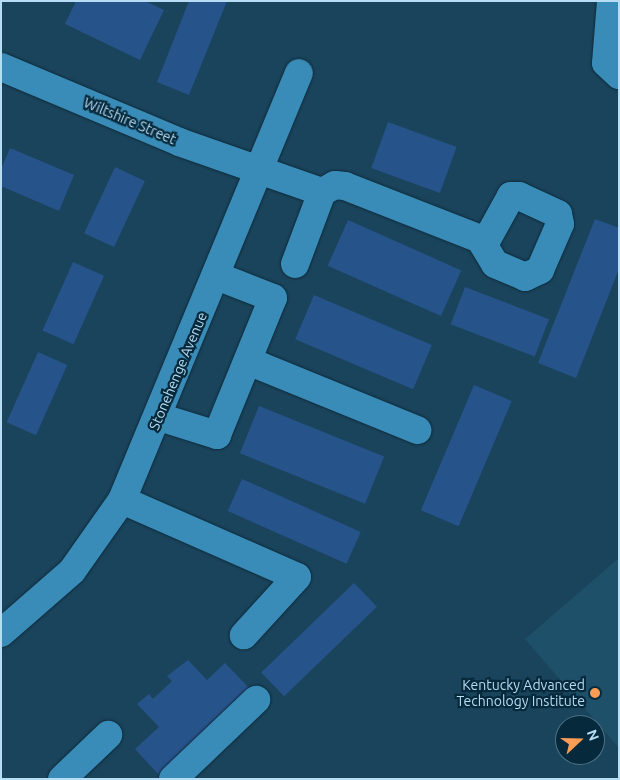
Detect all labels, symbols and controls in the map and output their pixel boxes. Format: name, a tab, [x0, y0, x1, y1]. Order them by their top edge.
street label: Wiltshire Street	[81, 94, 179, 148]
street label: Stonehenge Avenue	[146, 309, 210, 433]
place label: Kentucky Advanced Technology Institute	[456, 677, 585, 710]
marker: Kentucky Advanced Technology Institute	[589, 687, 601, 699]
north arrow	[555, 715, 605, 765]
text: N	[584, 727, 602, 743]

